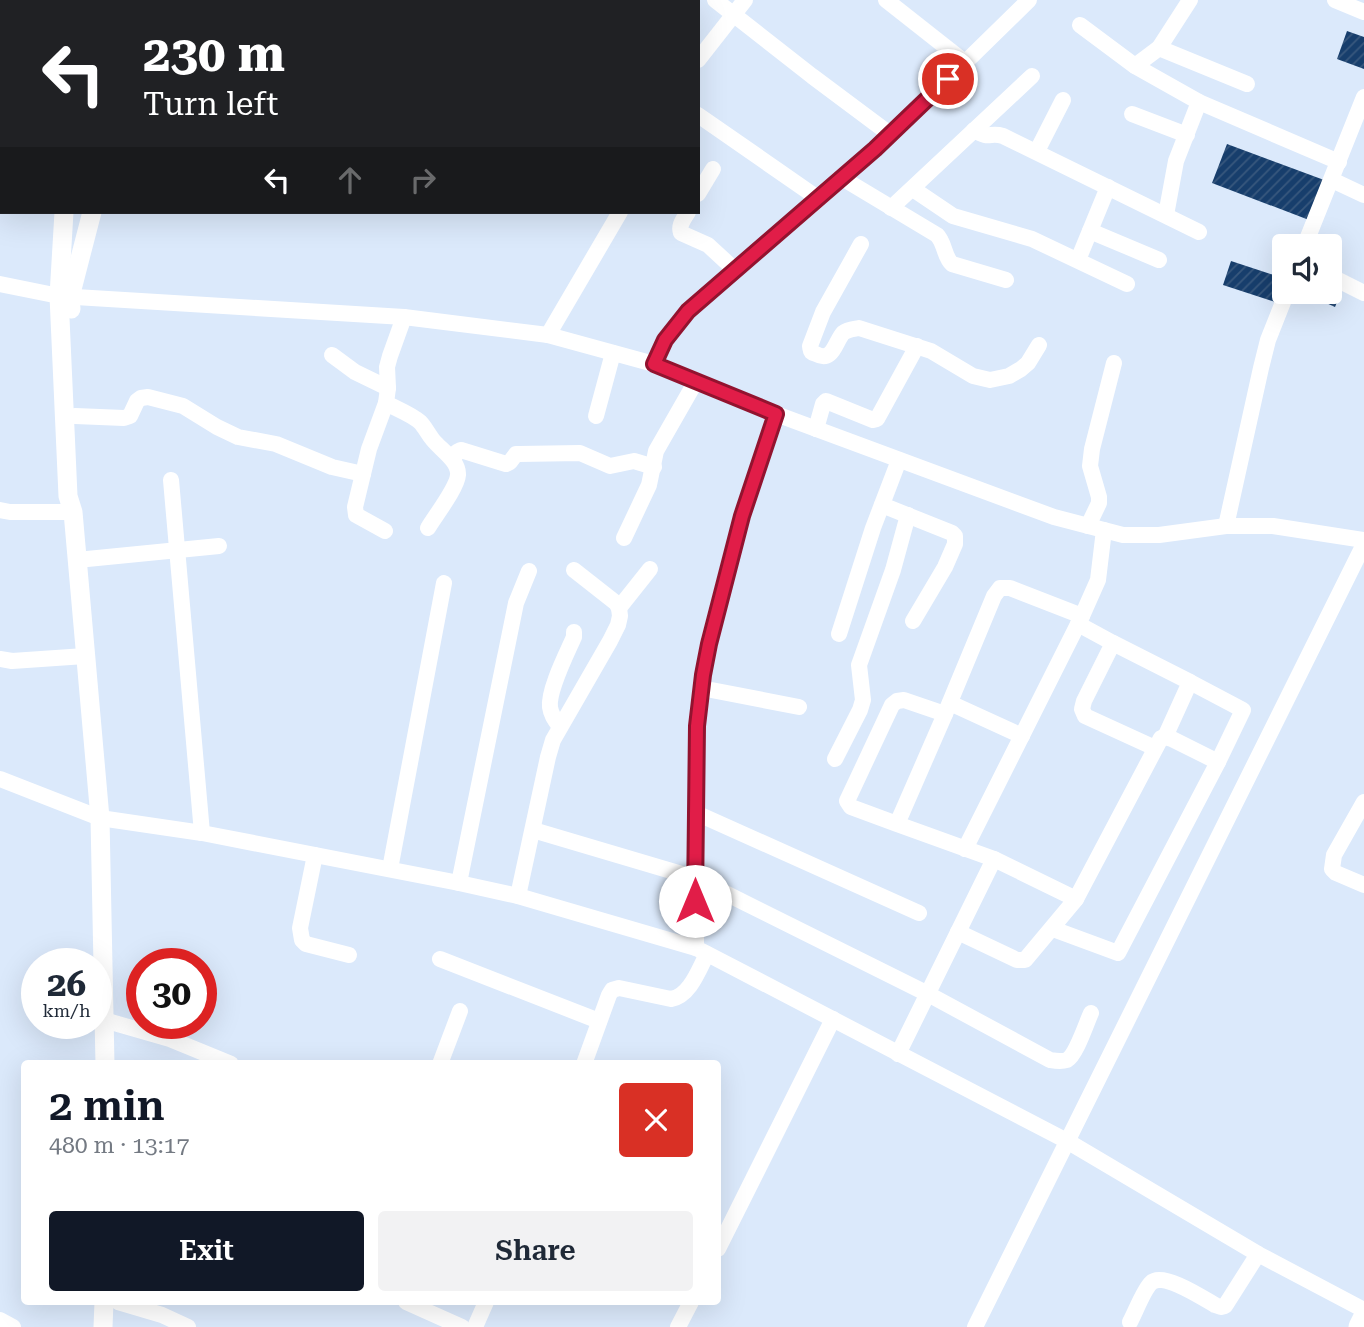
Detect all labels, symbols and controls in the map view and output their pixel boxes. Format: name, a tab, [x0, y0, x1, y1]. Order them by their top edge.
text: 230 m	[143, 26, 285, 83]
icon: left	[28, 28, 119, 119]
pin	[918, 49, 978, 109]
icon: arrive	[929, 60, 967, 98]
text: Turn left	[143, 85, 278, 123]
icon: left	[258, 161, 296, 199]
icon: ahead	[331, 161, 369, 199]
icon: right	[404, 161, 442, 199]
map controls	[1272, 234, 1342, 304]
button: sound	[1272, 234, 1342, 304]
position arrow	[658, 864, 732, 938]
speed limit sign: 30	[126, 948, 217, 1039]
text: 26	[47, 964, 86, 1005]
text: km/h	[42, 1000, 91, 1021]
text: 2 min	[49, 1081, 165, 1130]
button: close	[619, 1083, 693, 1157]
text: 480 m · 13:17	[49, 1132, 189, 1159]
button: Exit	[49, 1211, 364, 1291]
button: Share	[378, 1211, 693, 1291]

